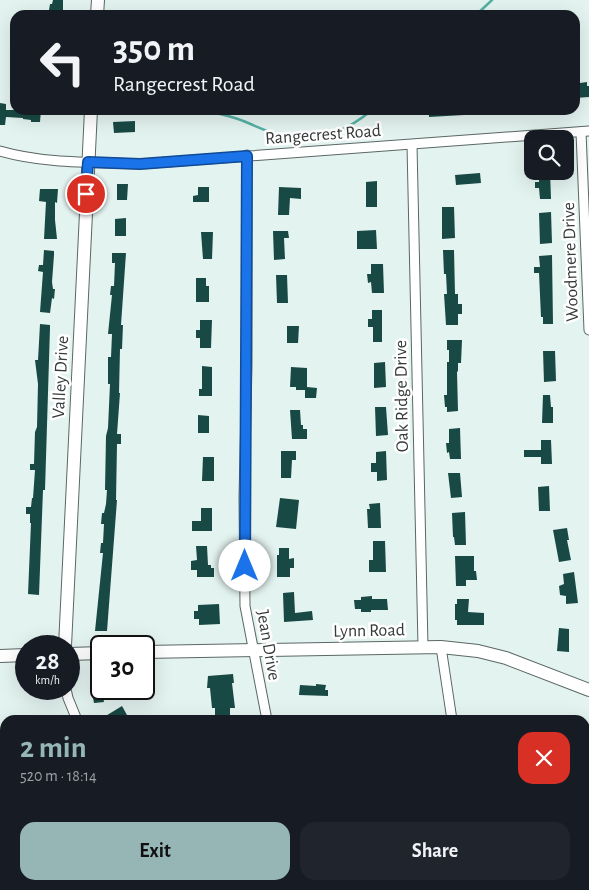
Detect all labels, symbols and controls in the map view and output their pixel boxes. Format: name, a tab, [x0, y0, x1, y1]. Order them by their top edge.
icon: left	[30, 30, 95, 95]
text: 350 m	[113, 32, 195, 67]
text: Rangecrest Road	[113, 73, 255, 95]
street label: Rangecrest Road	[265, 122, 382, 148]
map controls	[524, 130, 574, 180]
button: search	[524, 130, 574, 180]
pin	[65, 173, 107, 215]
icon: arrive	[72, 180, 100, 208]
street label: Woodmere Drive	[560, 202, 582, 322]
street label: Valley Drive	[50, 335, 72, 419]
street label: Oak Ridge Drive	[392, 340, 412, 452]
position arrow	[218, 539, 270, 591]
street label: Jean Drive	[253, 608, 283, 682]
street label: Lynn Road	[333, 621, 405, 641]
speed limit sign: 30	[90, 635, 155, 700]
text: 28	[35, 649, 60, 674]
text: km/h	[35, 674, 60, 686]
button: close	[518, 732, 570, 784]
text: 2 min	[20, 733, 87, 763]
text: 520 m · 18:14	[20, 768, 97, 784]
button: Exit	[20, 822, 290, 880]
button: Share	[300, 822, 570, 880]

